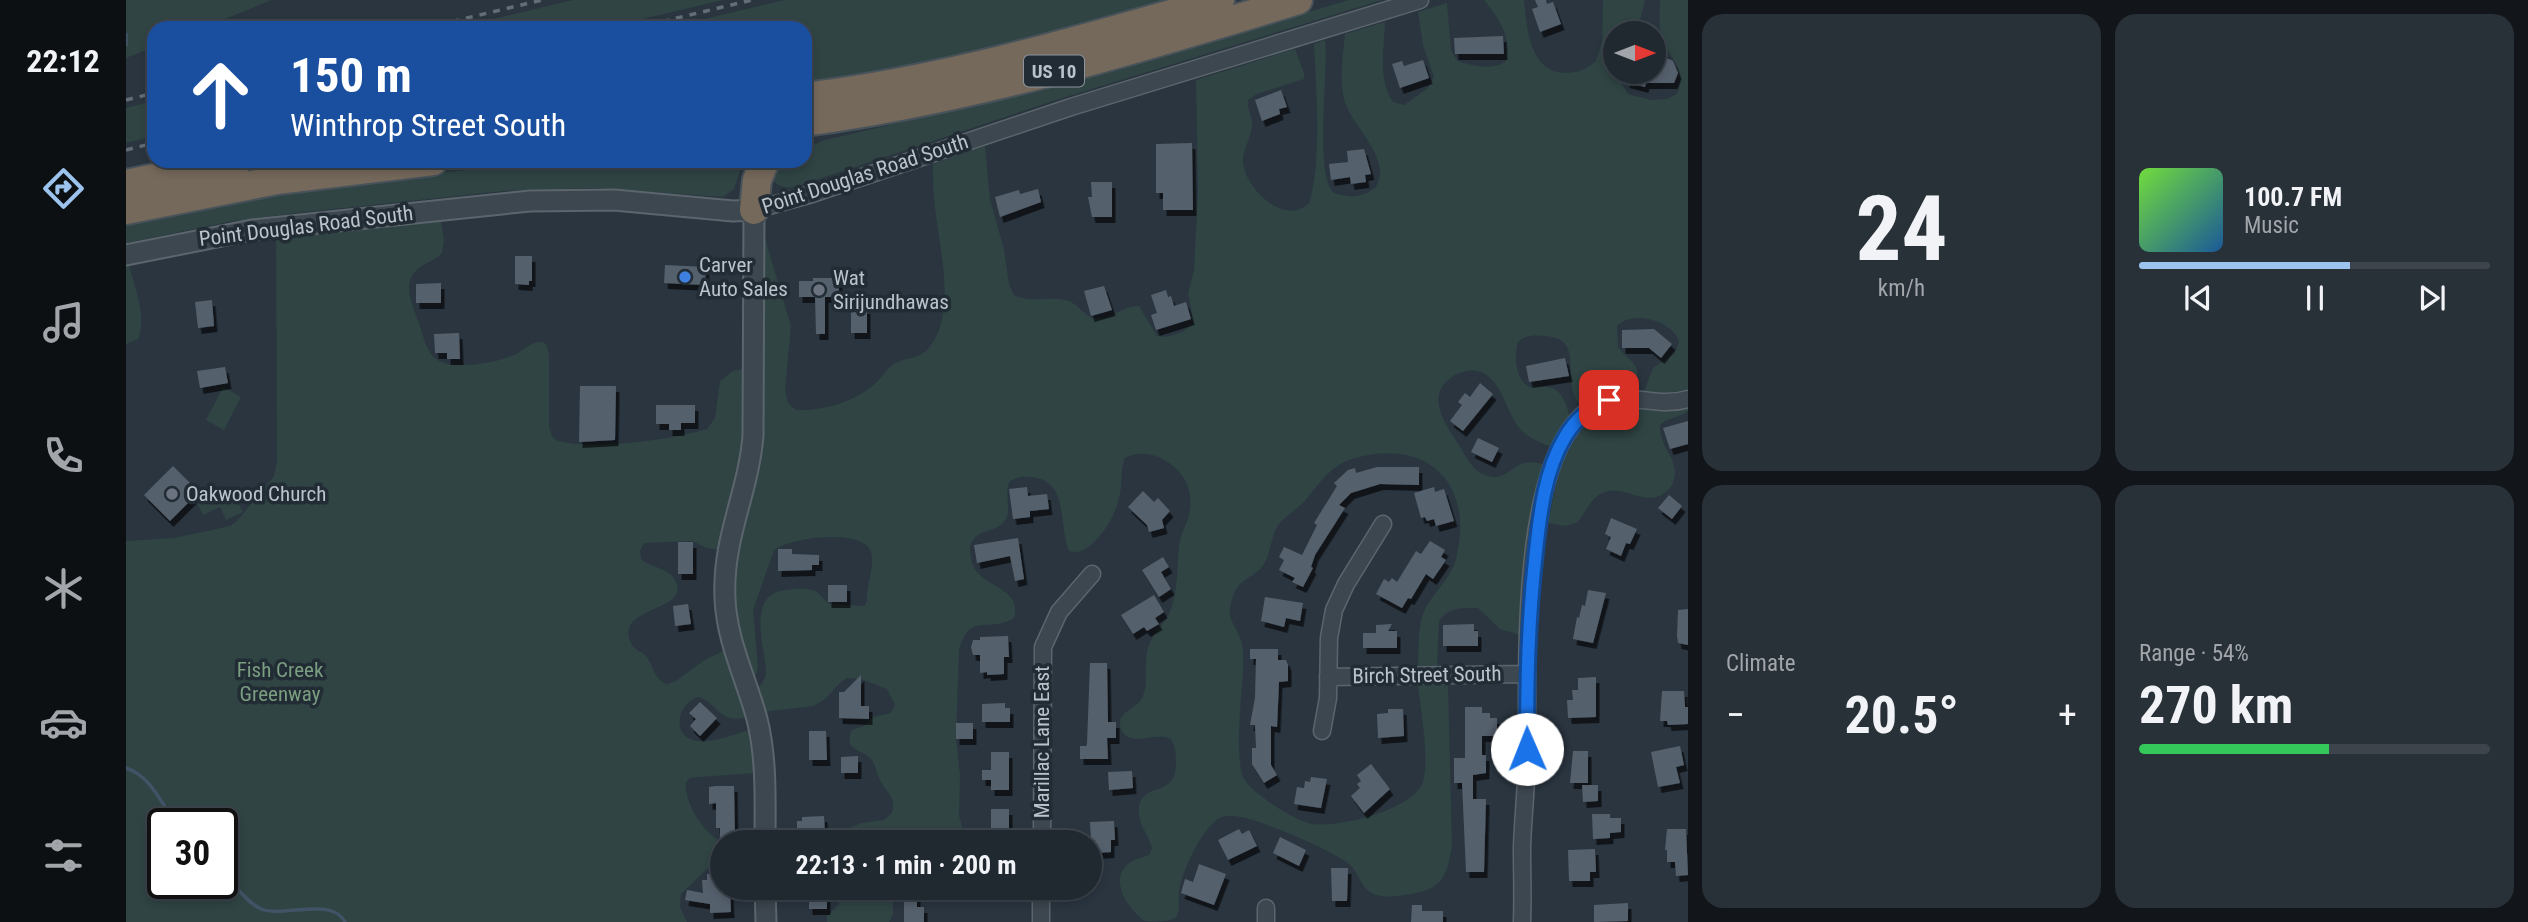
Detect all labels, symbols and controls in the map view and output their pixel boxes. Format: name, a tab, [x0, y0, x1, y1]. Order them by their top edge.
north arrow	[1603, 21, 1666, 84]
map controls	[1603, 21, 1666, 84]
text: 22:12	[26, 42, 100, 80]
text: 150 m	[290, 47, 412, 104]
icon: ahead	[175, 49, 266, 140]
road number: US 10	[1024, 55, 1084, 86]
text: Winthrop Street South	[290, 106, 566, 144]
street label: Point Douglas Road South	[759, 129, 971, 219]
icon: directions	[39, 164, 88, 213]
text: 24	[1856, 176, 1947, 282]
text: 100.7 FM	[2244, 182, 2342, 212]
street label: Point Douglas Road South	[198, 201, 414, 251]
text: Music	[2244, 212, 2299, 239]
place label: Carver Auto Sales	[699, 253, 788, 301]
place label: Wat Sirijundhawas	[833, 266, 949, 314]
marker: Carver Auto Sales	[677, 269, 693, 285]
text: km/h	[1878, 275, 1925, 302]
icon: previous	[2179, 279, 2217, 317]
icon: pause	[2296, 279, 2334, 317]
icon: next	[2413, 279, 2451, 317]
marker: Wat Sirijundhawas	[811, 282, 827, 298]
icon: music	[39, 298, 88, 347]
pin	[1579, 370, 1639, 430]
icon: arrive	[1590, 381, 1628, 419]
icon: phone	[39, 431, 88, 480]
place label: Oakwood Church	[186, 482, 326, 506]
marker: Oakwood Church	[164, 486, 180, 502]
icon: climate	[39, 564, 88, 613]
text: Range · 54%	[2139, 640, 2249, 667]
text: Climate	[1726, 650, 1796, 677]
park label: Fish Creek Greenway	[237, 658, 324, 706]
street label: Birch Street South	[1352, 662, 1502, 688]
street label: Marillac Lane East	[1030, 666, 1054, 818]
text: 270 km	[2139, 675, 2293, 736]
text: 20.5°	[1844, 685, 1959, 746]
text: −	[1726, 693, 1745, 737]
text: +	[2058, 693, 2077, 737]
icon: car	[39, 698, 88, 747]
position arrow	[1490, 712, 1564, 786]
speed limit sign: 30	[147, 808, 238, 899]
icon: filters	[39, 831, 88, 880]
text: 22:13 · 1 min · 200 m	[796, 850, 1016, 880]

